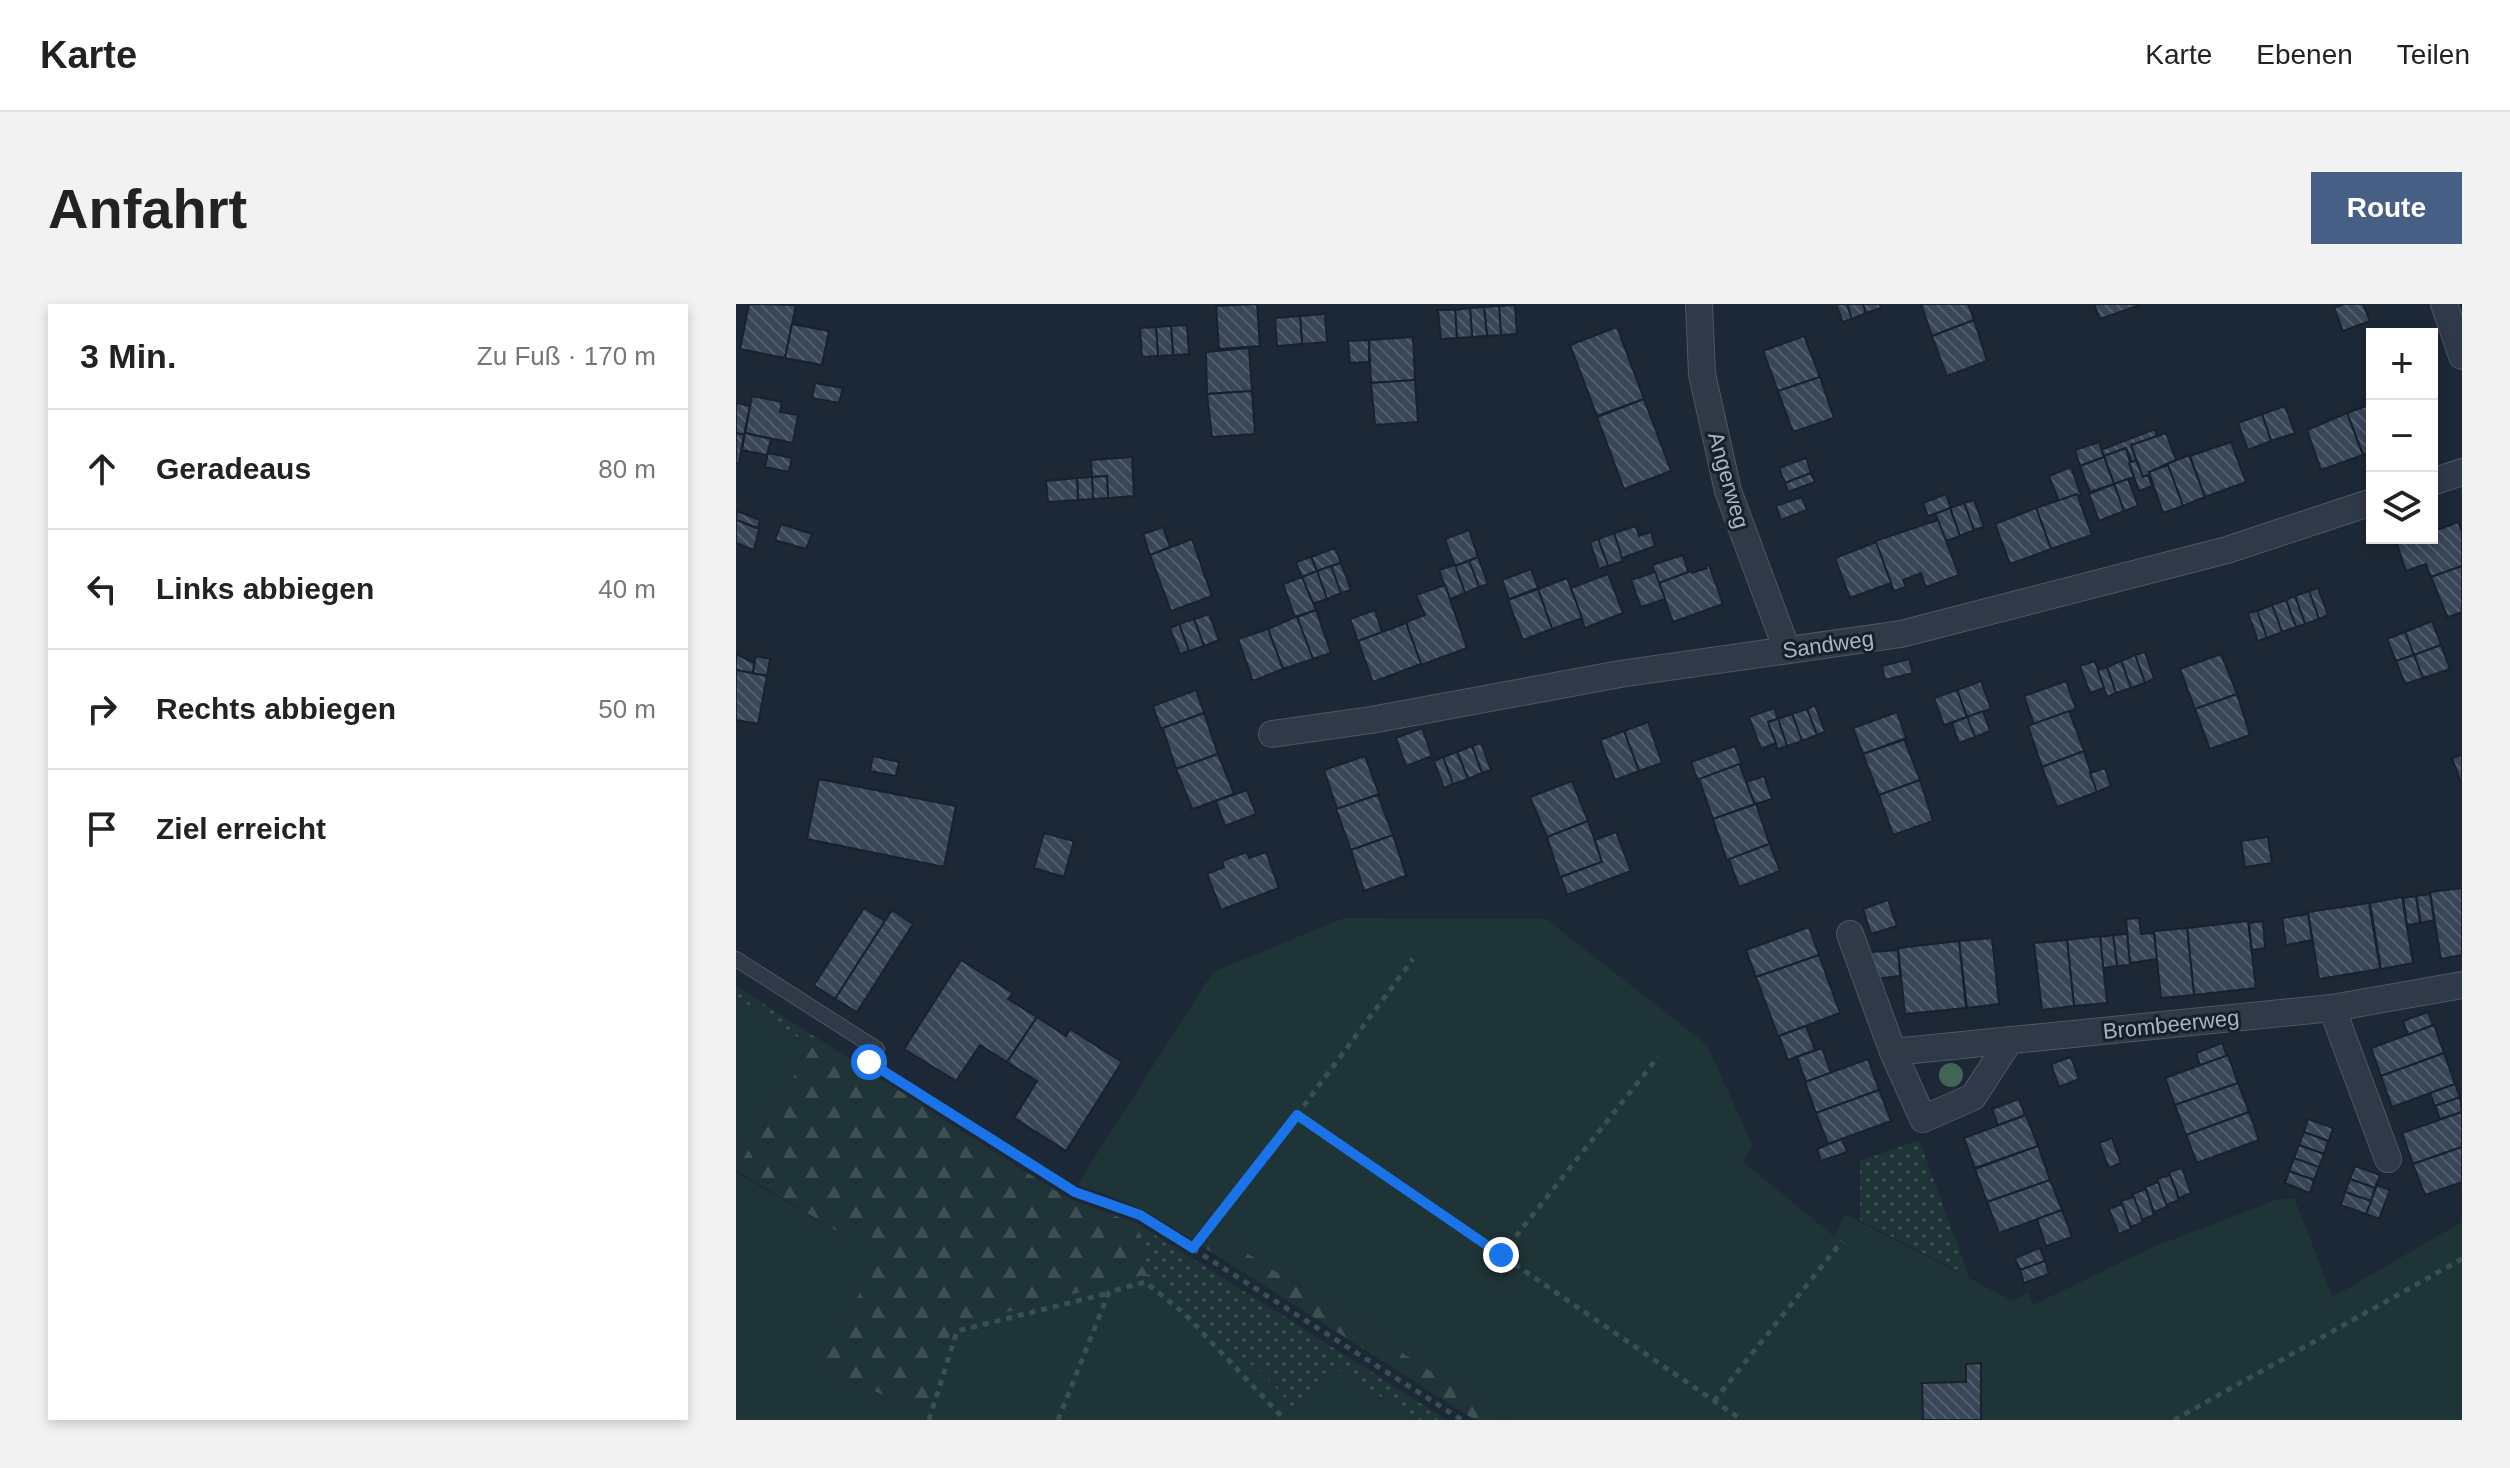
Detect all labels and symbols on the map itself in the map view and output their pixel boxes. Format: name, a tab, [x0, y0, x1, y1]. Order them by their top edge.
street label: Angerweg	[1703, 429, 1754, 531]
street label: Sandweg	[1781, 626, 1875, 663]
street label: Brombeerweg	[2102, 1005, 2240, 1044]
route start	[851, 1044, 887, 1080]
route end	[1483, 1237, 1519, 1273]

